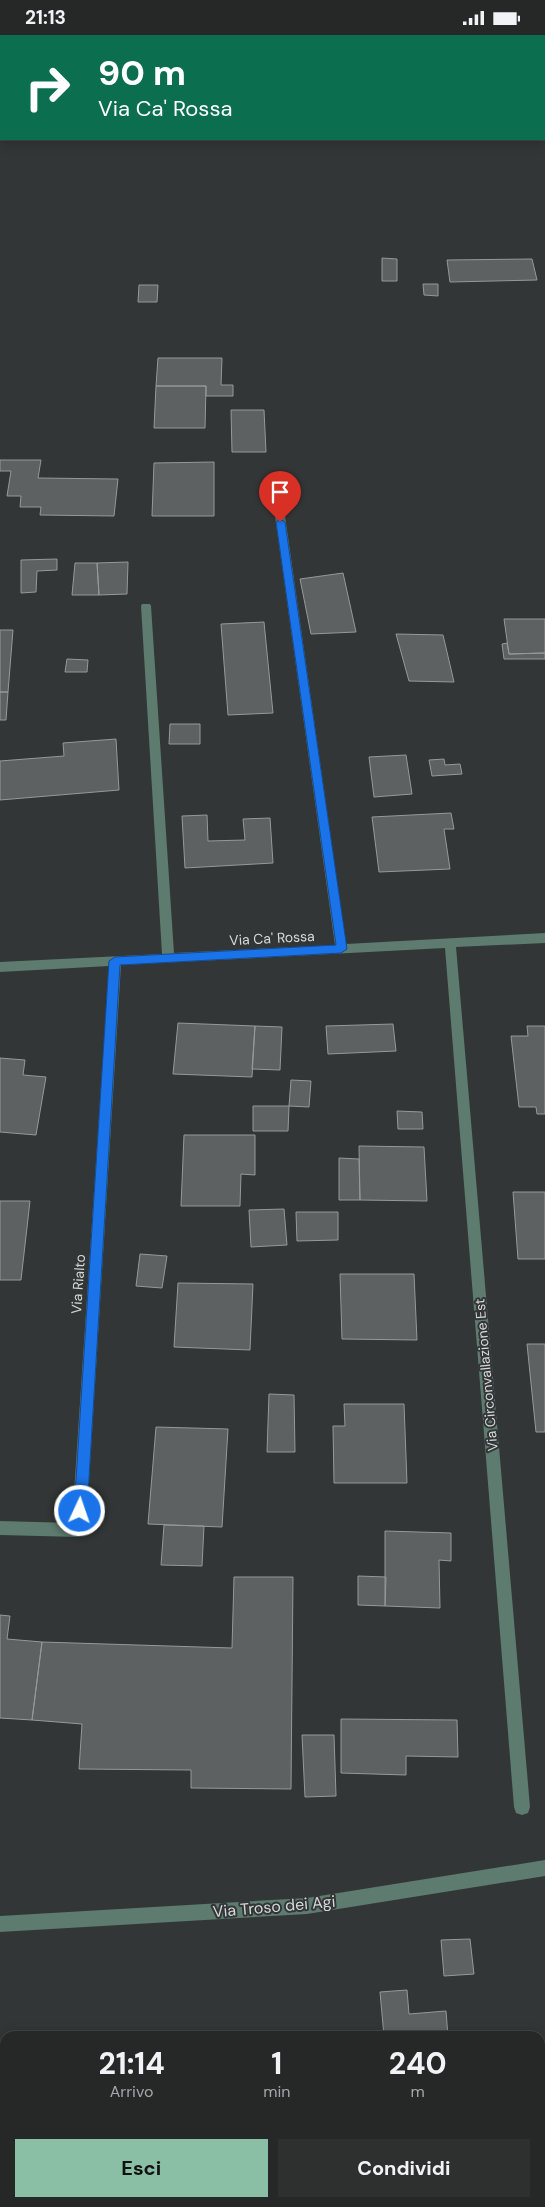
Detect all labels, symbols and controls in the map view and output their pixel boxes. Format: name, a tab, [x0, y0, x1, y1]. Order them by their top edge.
text: 21:13	[25, 5, 66, 30]
text: 90 m	[98, 50, 186, 96]
icon: right	[15, 55, 80, 120]
text: Via Ca' Rossa	[98, 94, 232, 123]
pin	[259, 471, 301, 522]
icon: arrive	[266, 478, 294, 506]
street label: Via Ca' Rossa	[229, 927, 315, 949]
street label: Via Rialto	[67, 1253, 89, 1315]
street label: Via Circonvallazione Est	[470, 1298, 502, 1452]
position arrow	[53, 1484, 105, 1536]
street label: Via Troso dei Agi	[212, 1891, 336, 1922]
text: 21:14	[98, 2044, 165, 2083]
text: 1	[271, 2044, 282, 2083]
text: 240	[389, 2044, 447, 2083]
text: Arrivo	[110, 2081, 153, 2102]
text: min	[263, 2081, 290, 2102]
text: m	[411, 2081, 425, 2102]
button: Esci	[15, 2139, 268, 2197]
button: Condividi	[278, 2139, 530, 2197]

